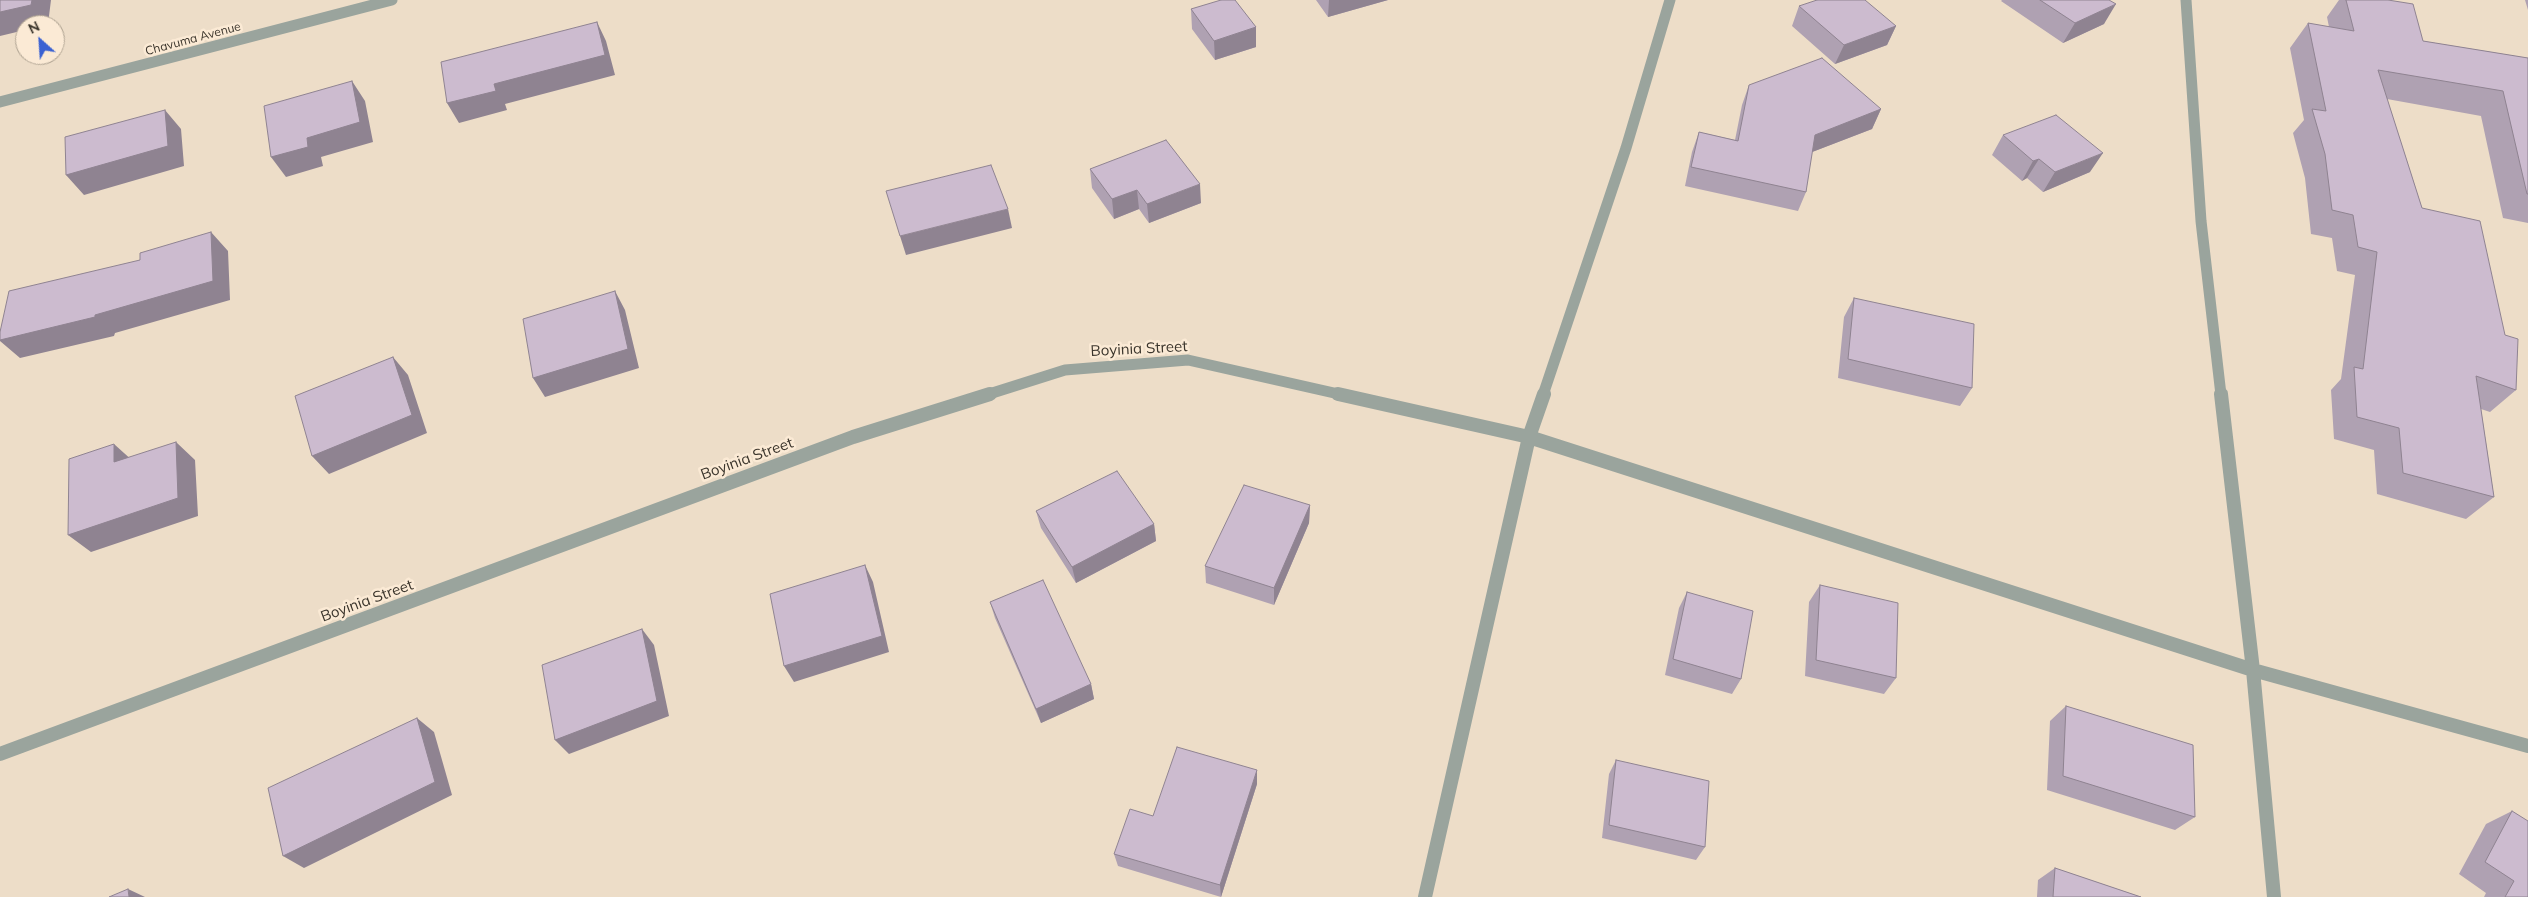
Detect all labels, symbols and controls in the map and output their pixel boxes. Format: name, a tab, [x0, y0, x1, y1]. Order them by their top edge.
north arrow	[15, 15, 65, 65]
text: N	[25, 17, 43, 38]
street label: Chavuma Avenue	[144, 19, 242, 59]
street label: Boyinia Street	[1090, 337, 1188, 361]
street label: Boyinia Street	[698, 434, 796, 484]
street label: Boyinia Street	[318, 576, 416, 626]

